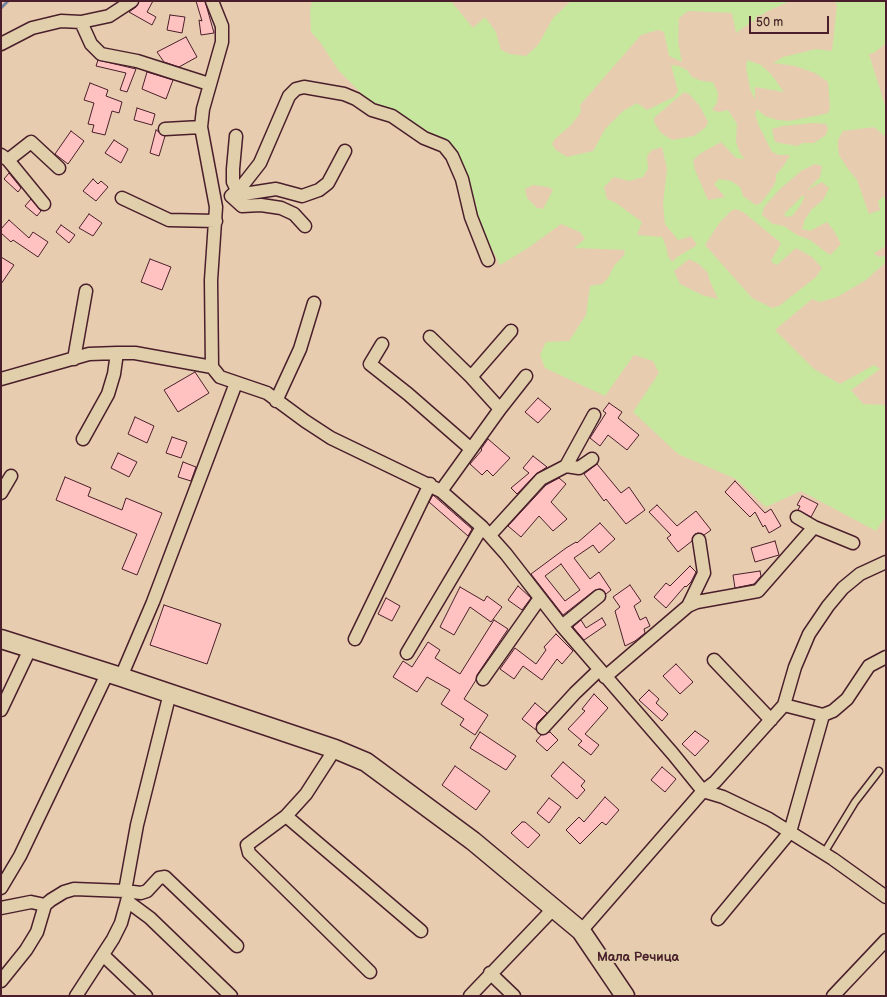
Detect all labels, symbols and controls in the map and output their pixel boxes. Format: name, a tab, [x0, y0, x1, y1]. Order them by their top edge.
scale bar	[751, 8, 831, 34]
text: 50 m	[756, 15, 783, 30]
district label: Мала Речица	[597, 950, 679, 966]

